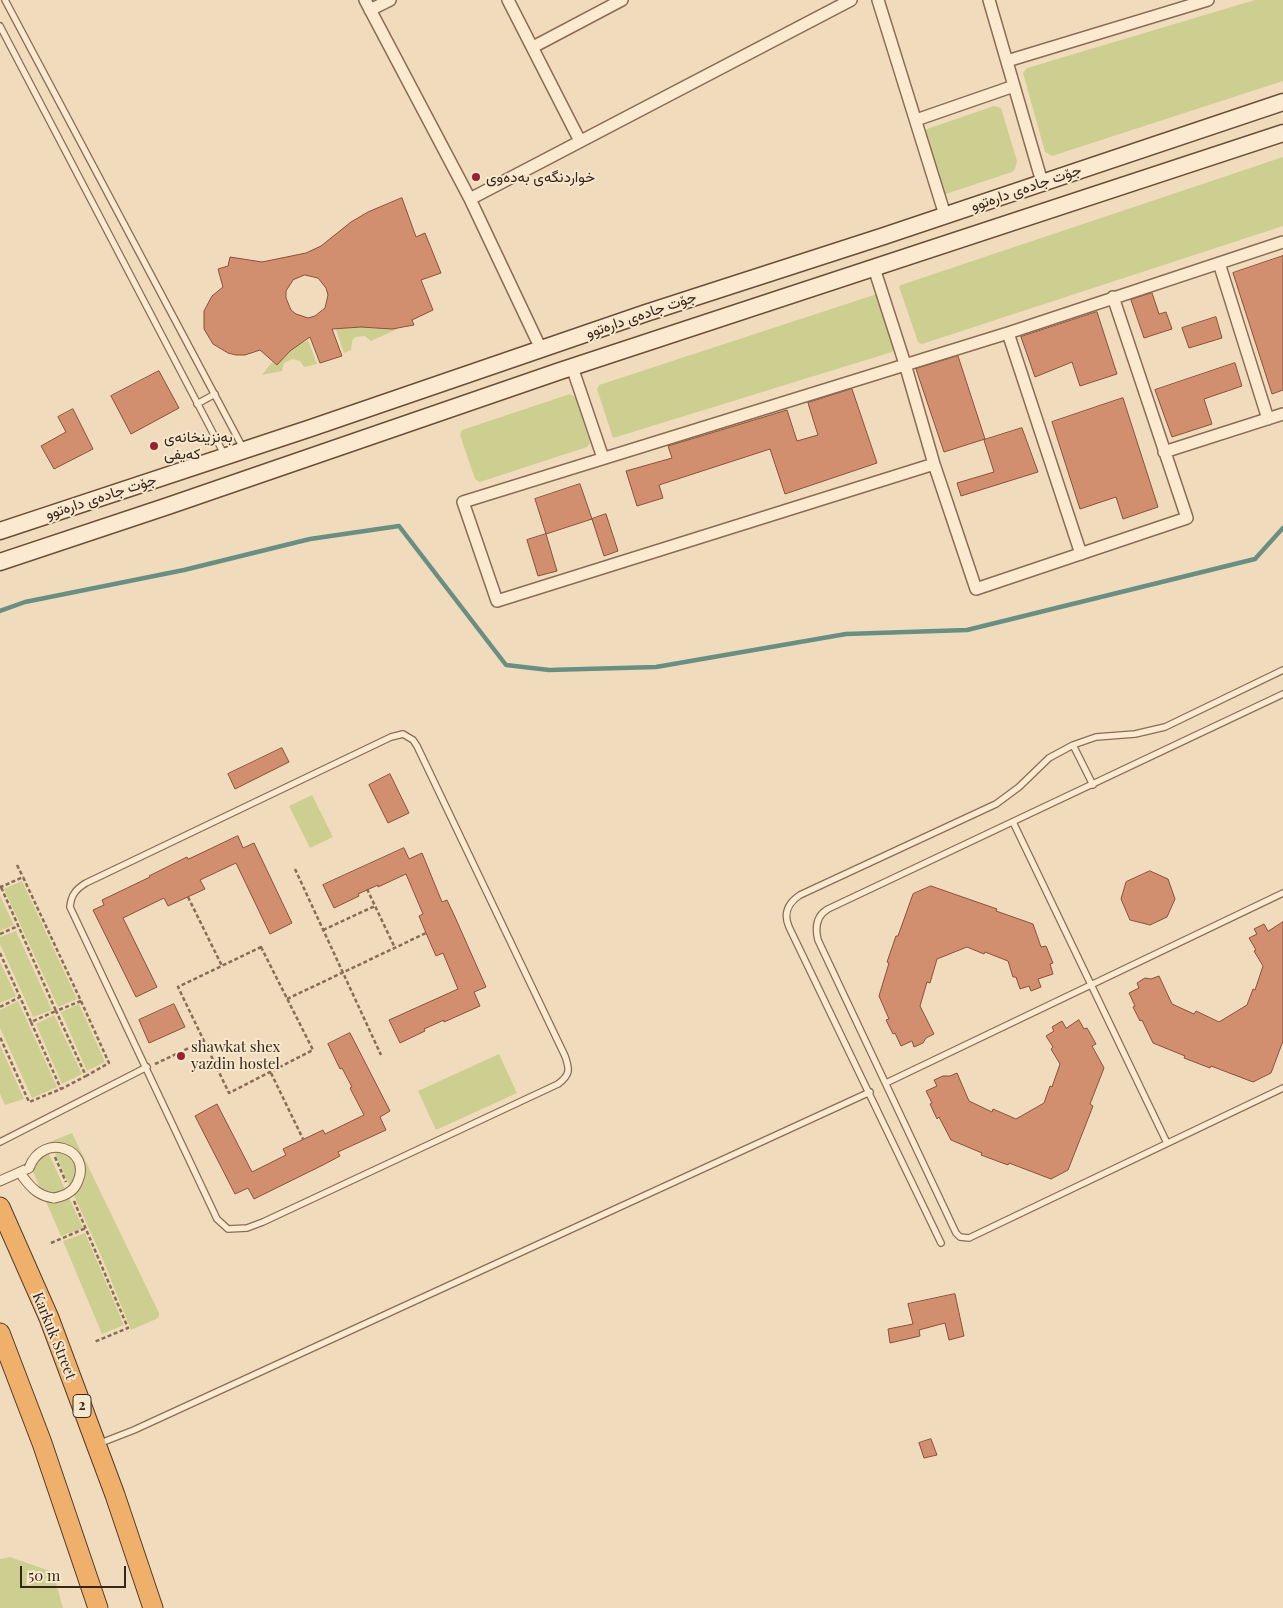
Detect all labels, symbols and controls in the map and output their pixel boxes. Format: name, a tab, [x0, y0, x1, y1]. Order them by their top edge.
street label: جۆت جادەی دارەتوو	[968, 161, 1084, 215]
place label: خواردنگەی بەدەوی	[486, 168, 595, 186]
marker: خواردنگەی بەدەوی	[470, 171, 482, 183]
street label: جۆت جادەی دارەتوو	[583, 288, 699, 342]
place label: بەنزینخانەی کەیفی	[164, 428, 233, 463]
marker: بەنزینخانەی کەیفی	[148, 440, 160, 452]
street label: جۆت جادەی دارەتوو	[43, 471, 159, 523]
place label: shawkat shex yazdin hostel	[191, 1038, 280, 1073]
marker: shawkat shex yazdin hostel	[175, 1050, 187, 1062]
street label: Karkuk Street	[28, 1290, 80, 1382]
road number: 2	[73, 1394, 91, 1418]
scale bar	[22, 1556, 129, 1588]
text: 50 m	[28, 1565, 60, 1585]

